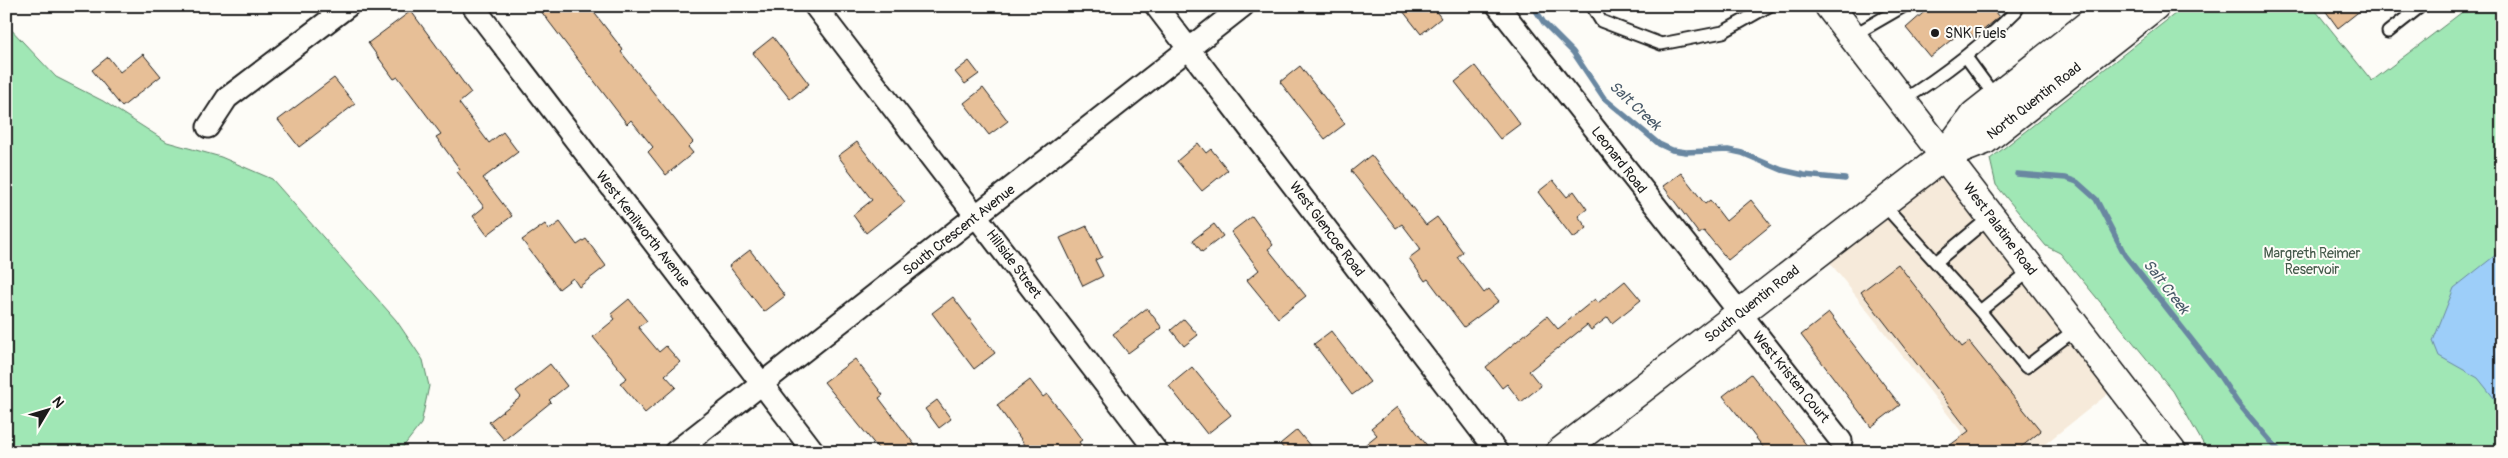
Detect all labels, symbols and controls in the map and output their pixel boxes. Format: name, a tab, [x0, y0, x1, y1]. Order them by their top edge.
place label: SNK Fuels	[1945, 25, 2007, 42]
marker: SNK Fuels	[1929, 27, 1941, 39]
street label: North Quentin Road	[1983, 59, 2085, 143]
water label: Salt Creek	[1605, 77, 1666, 136]
street label: Leonard Road	[1588, 123, 1650, 197]
street label: West Kenilworth Avenue	[592, 167, 694, 291]
street label: West Glencoe Road	[1286, 178, 1368, 280]
street label: West Palatine Road	[1960, 179, 2040, 279]
street label: South Crescent Avenue	[900, 181, 1019, 279]
street label: Hillside Street	[983, 226, 1046, 302]
park label: Margreth Reimer Reservoir	[2264, 245, 2361, 278]
water label: Salt Creek	[2139, 256, 2194, 319]
street label: South Quentin Road	[1701, 262, 1803, 346]
street label: West Kristen Court	[1749, 328, 1833, 427]
north arrow	[22, 386, 72, 436]
text: N	[48, 393, 67, 411]

